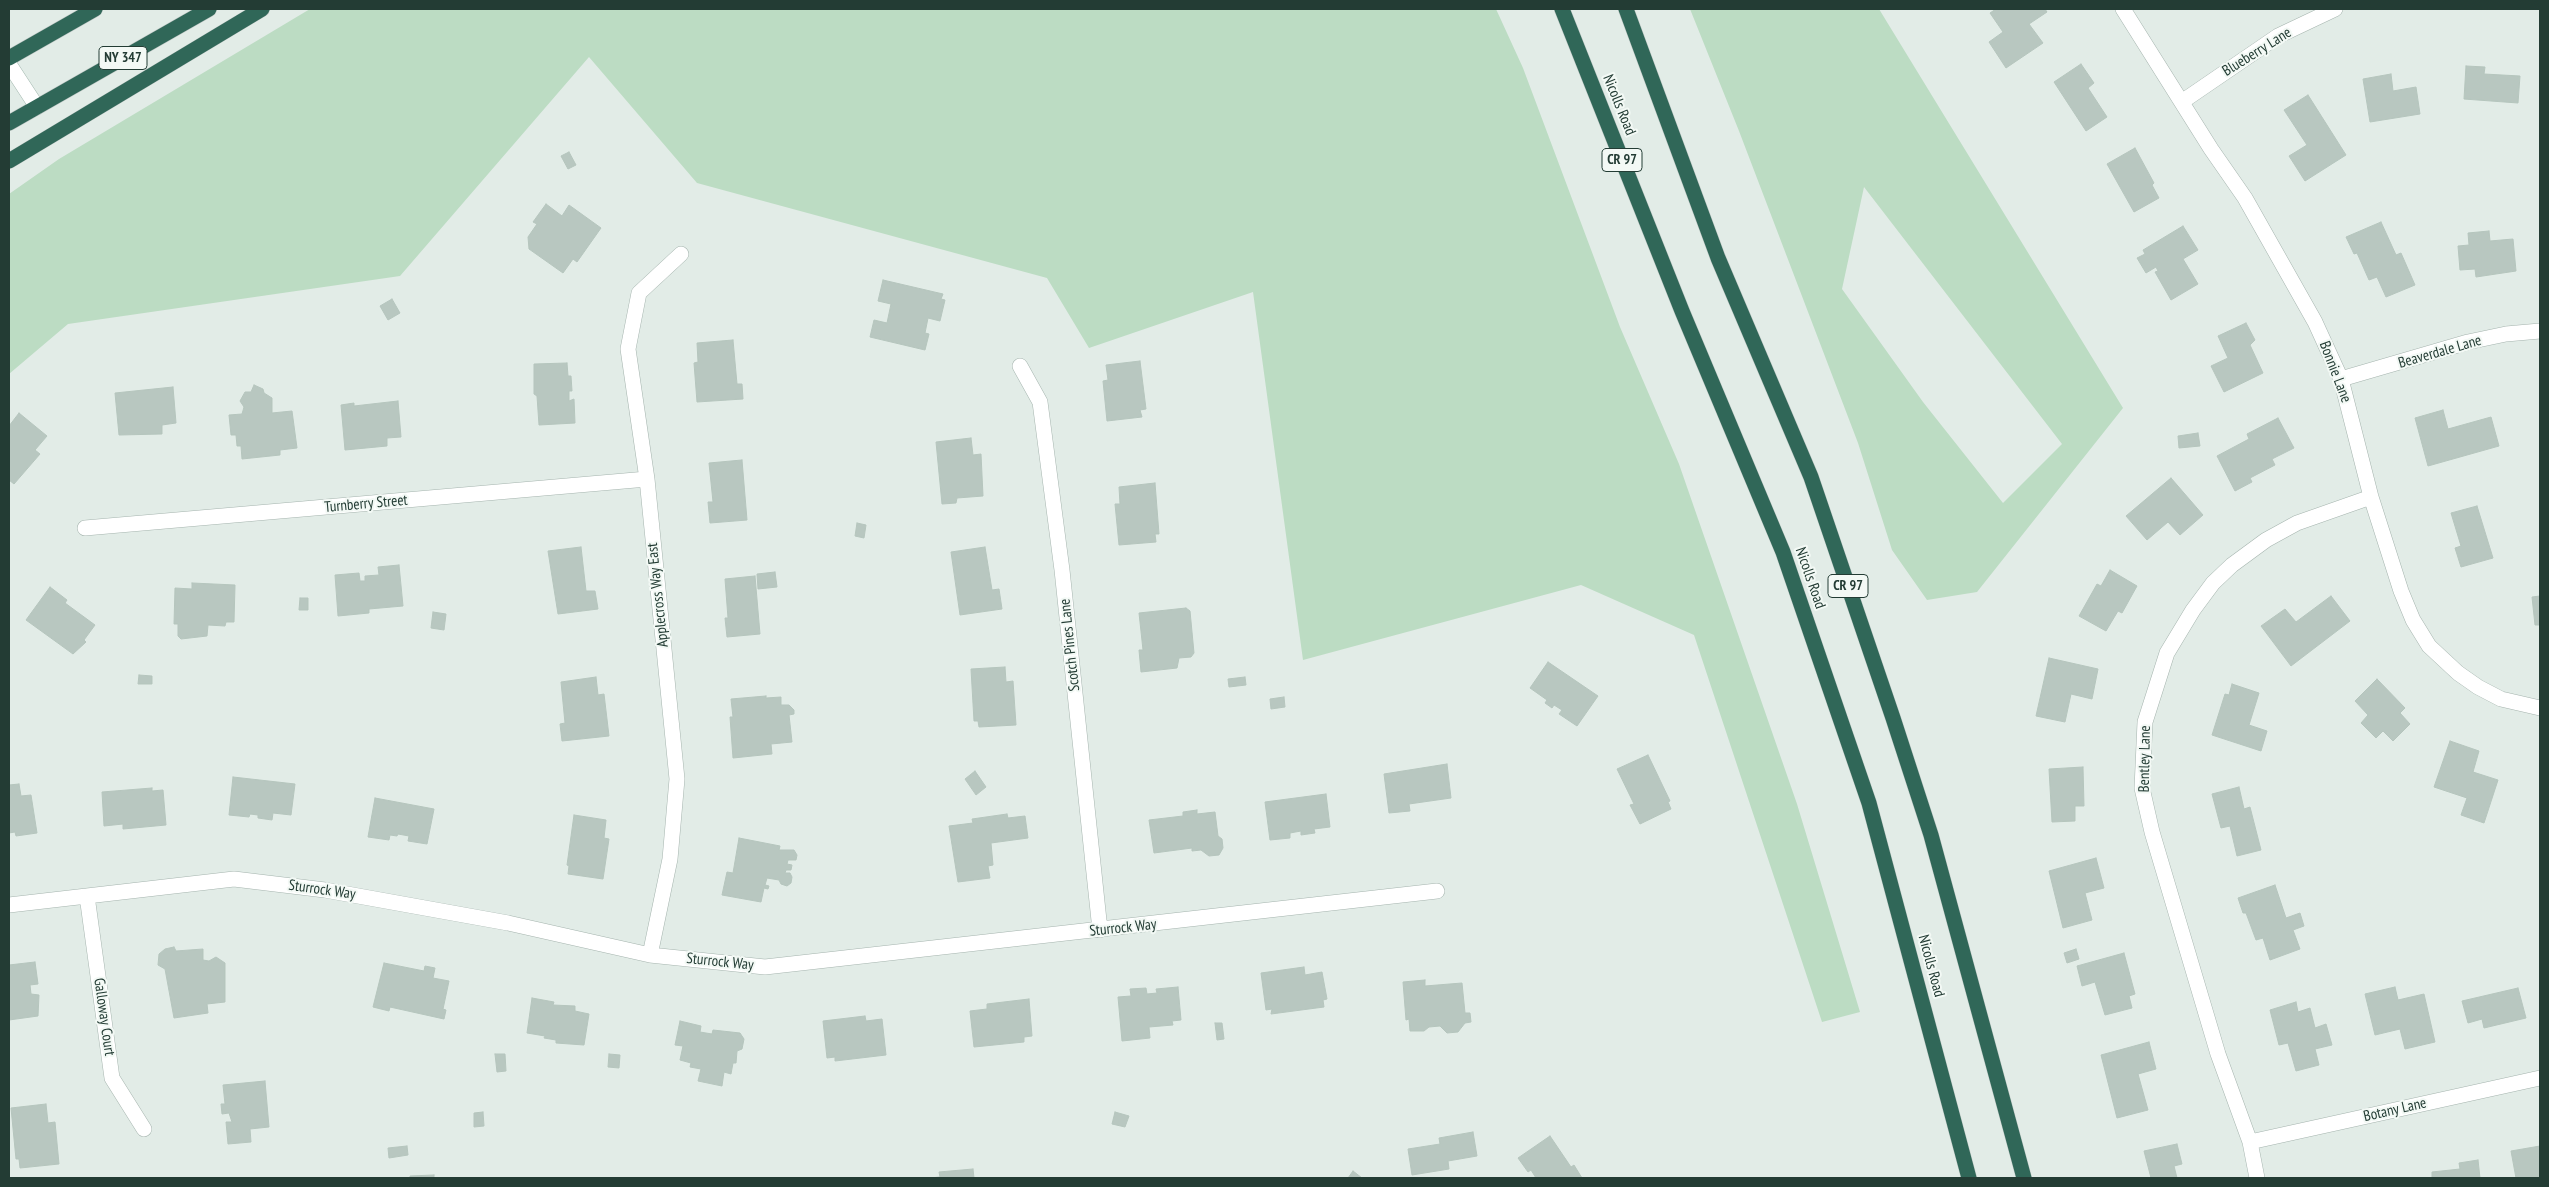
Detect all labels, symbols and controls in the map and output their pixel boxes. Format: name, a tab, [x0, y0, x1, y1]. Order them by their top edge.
street label: Blueberry Lane	[2219, 24, 2295, 80]
road number: NY 347	[99, 46, 147, 70]
street label: Nicolls Road	[1599, 72, 1639, 138]
road number: CR 97	[1602, 148, 1642, 172]
street label: Beaverdale Lane	[2396, 332, 2484, 372]
street label: Bonnie Lane	[2315, 339, 2355, 405]
street label: Turnberry Street	[324, 491, 408, 517]
street label: Applecross Way East	[644, 542, 672, 648]
street label: Nicolls Road	[1791, 545, 1829, 611]
road number: CR 97	[1828, 574, 1868, 598]
street label: Scotch Pines Lane	[1056, 598, 1084, 692]
street label: Bentley Lane	[2135, 725, 2155, 793]
street label: Sturrock Way	[287, 876, 357, 904]
street label: Sturrock Way	[1089, 916, 1157, 940]
street label: Nicolls Road	[1914, 933, 1948, 999]
street label: Sturrock Way	[686, 950, 754, 974]
street label: Galloway Court	[90, 977, 118, 1057]
street label: Botany Lane	[2362, 1094, 2428, 1126]

